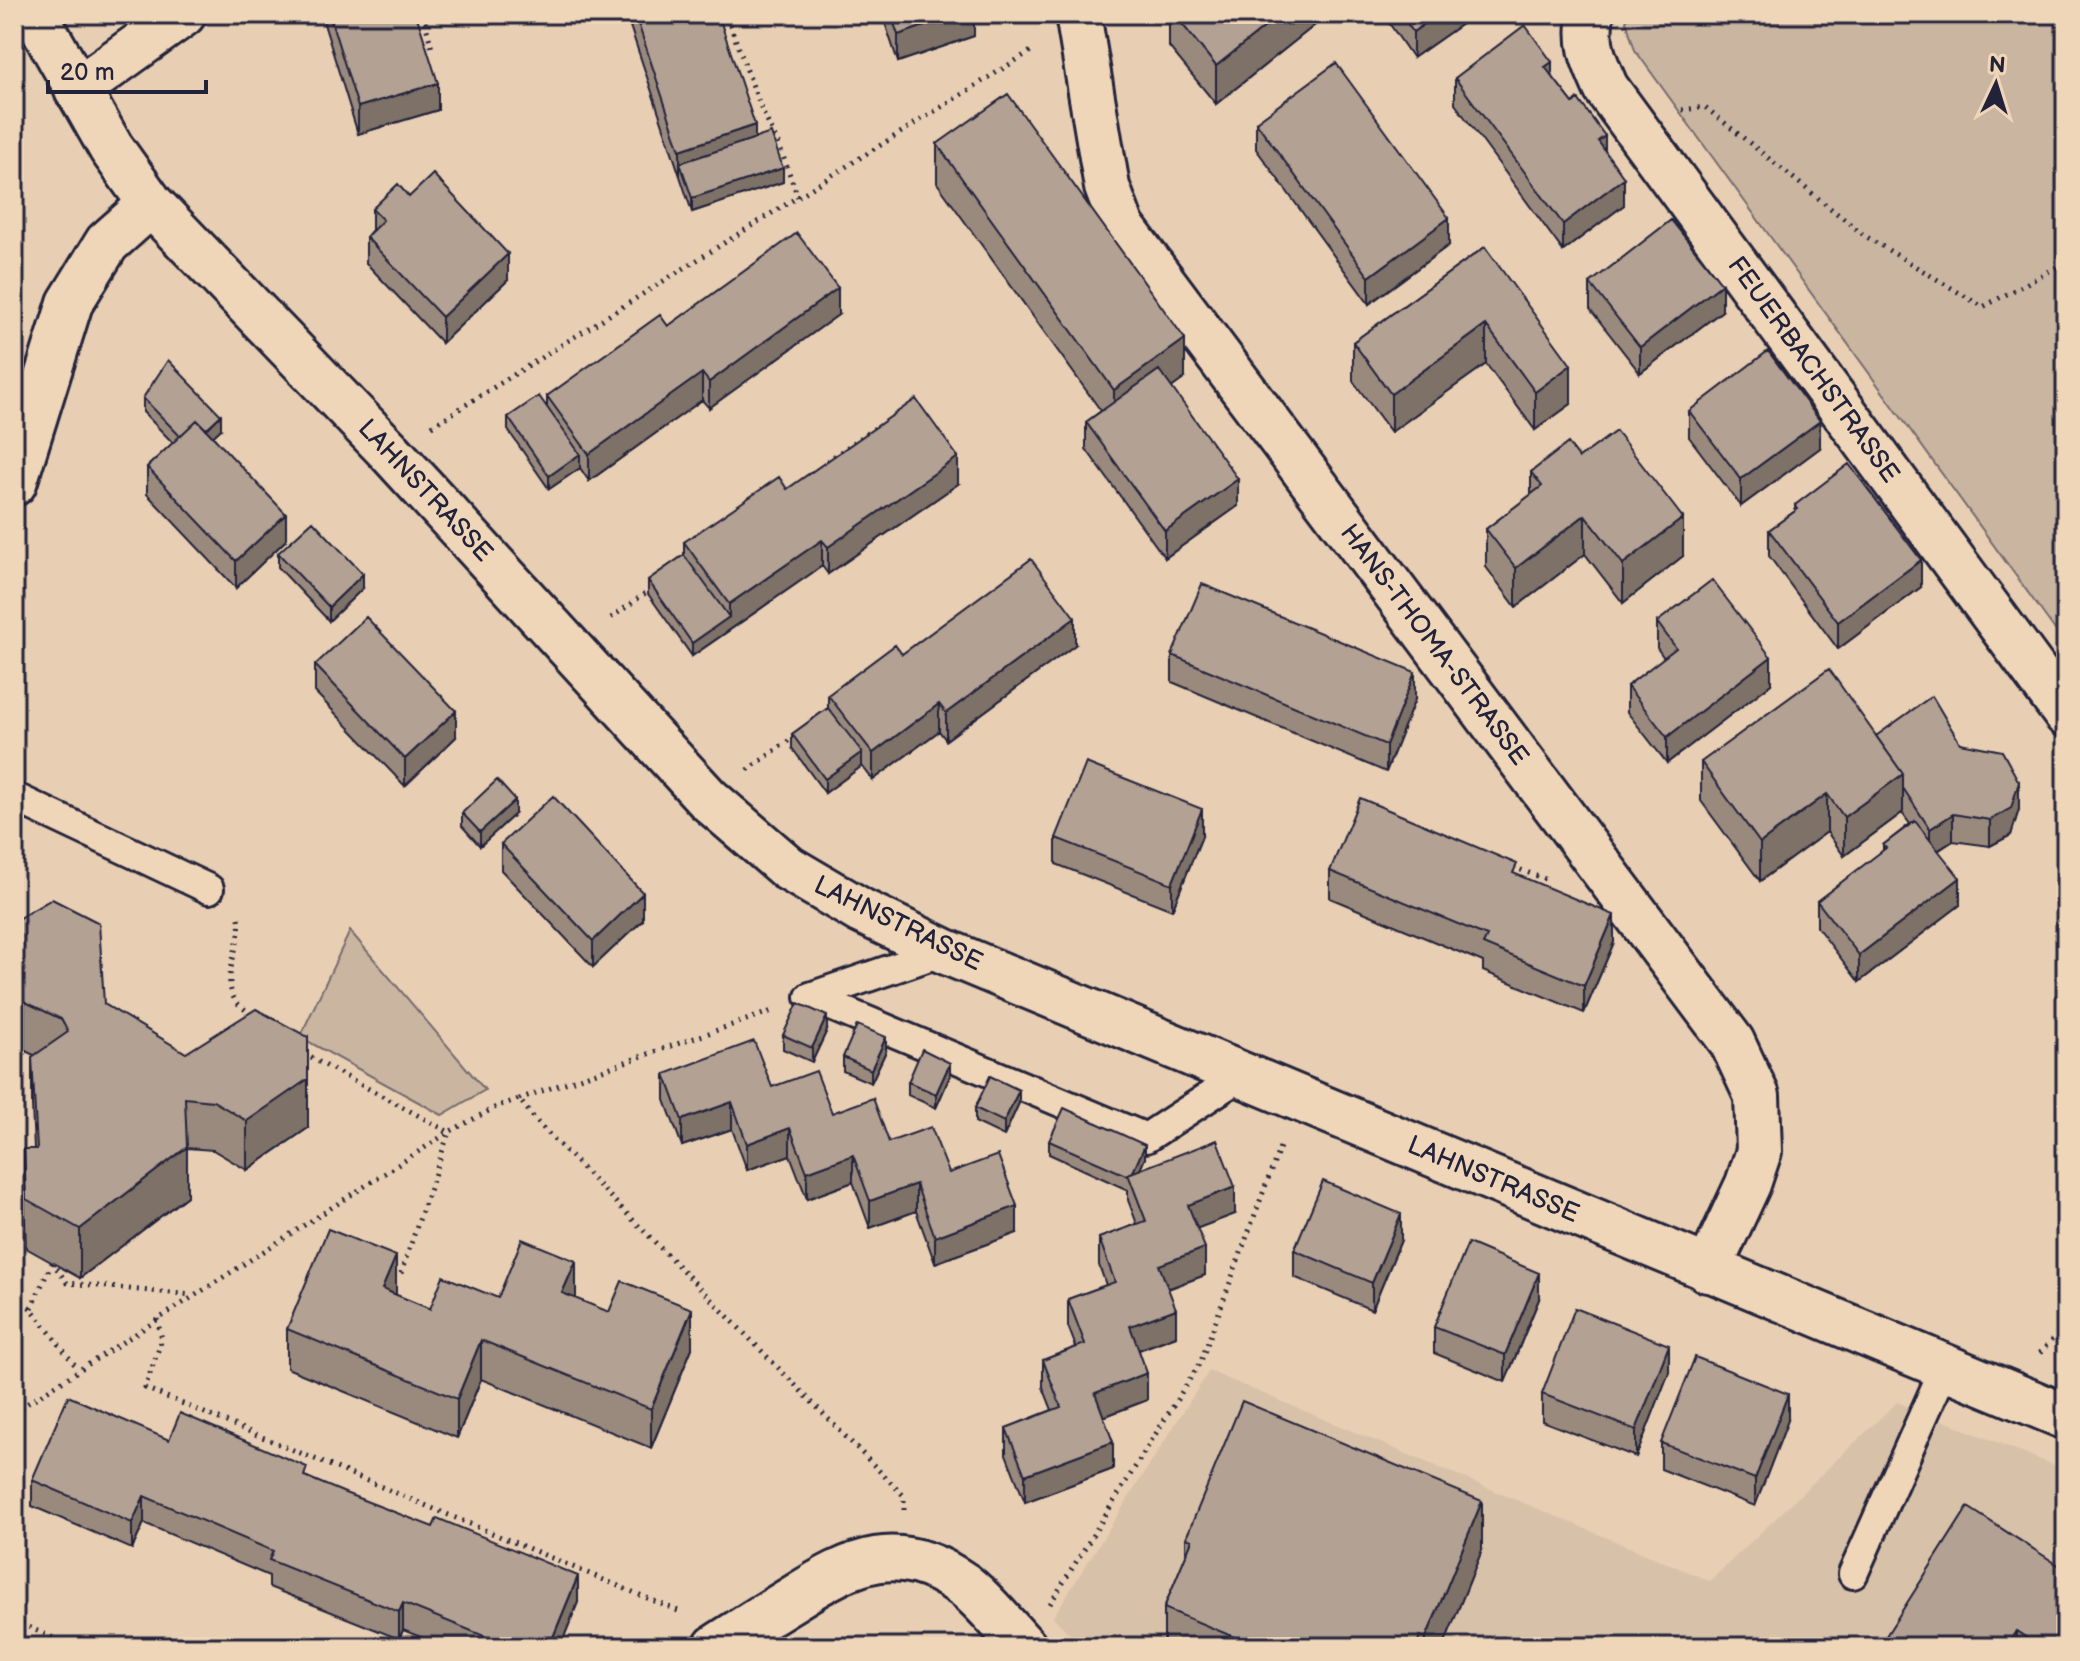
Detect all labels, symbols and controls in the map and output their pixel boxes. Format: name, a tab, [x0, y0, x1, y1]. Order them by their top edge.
scale bar	[48, 44, 206, 94]
north arrow	[1956, 44, 2036, 124]
text: N	[1988, 52, 2006, 80]
text: 20 m	[60, 58, 115, 87]
street label: FEUERBACHSTRASSE	[1721, 251, 1905, 489]
street label: LAHNSTRASSE	[351, 413, 499, 569]
street label: HANS-THOMA-STRASSE	[1333, 518, 1535, 772]
street label: LAHNSTRASSE	[809, 870, 987, 978]
street label: LAHNSTRASSE	[1403, 1130, 1583, 1230]

